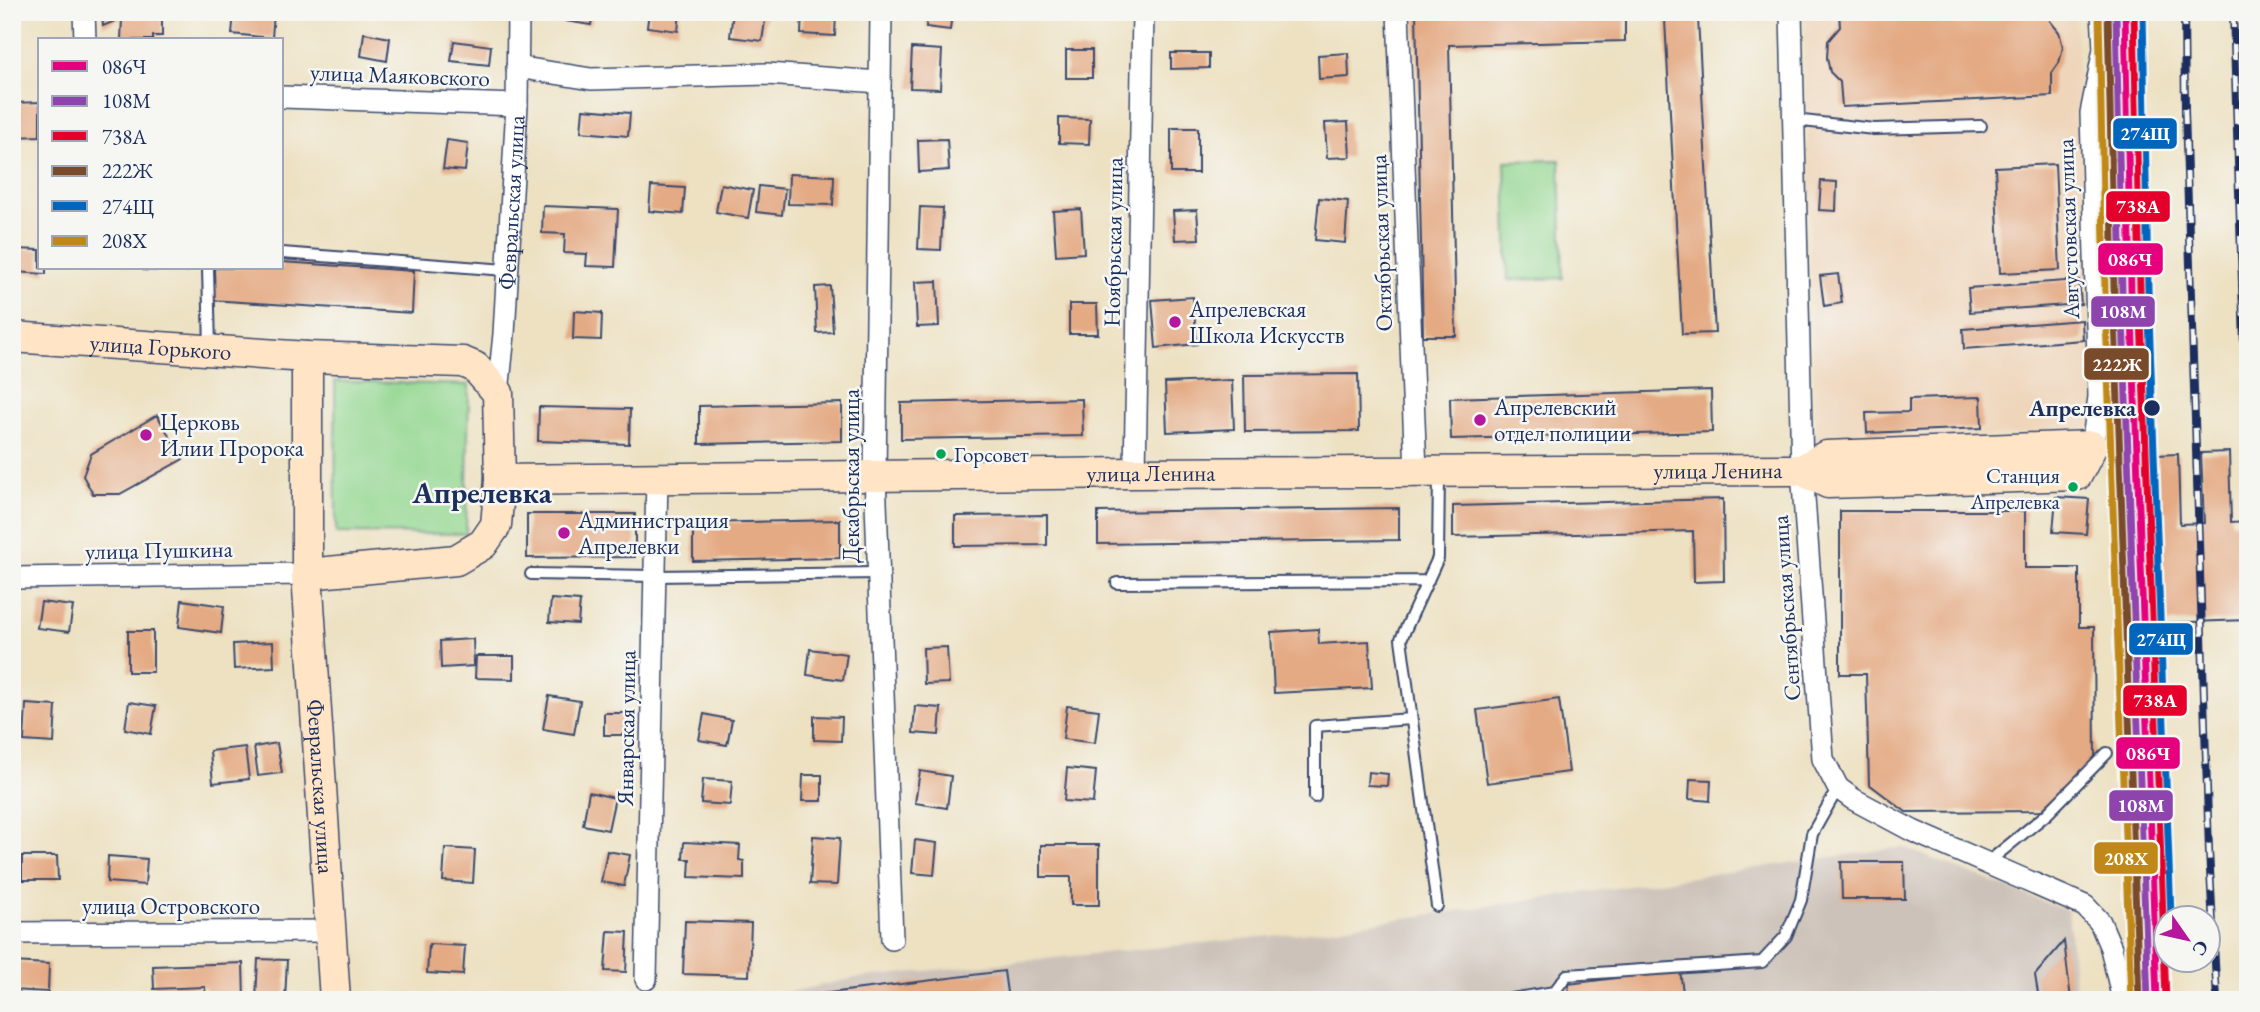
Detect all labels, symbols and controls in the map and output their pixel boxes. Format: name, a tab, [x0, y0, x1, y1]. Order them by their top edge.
legend	[38, 38, 284, 270]
text: 086Ч	[102, 53, 146, 80]
street label: улица Маяковского	[309, 57, 491, 93]
text: 108М	[102, 87, 151, 114]
street label: Февральская улица	[492, 114, 531, 291]
line badge: 274Щ	[2112, 117, 2178, 150]
text: 274Щ	[2120, 121, 2170, 146]
text: 738А	[102, 123, 147, 150]
street label: Августовская улица	[2050, 137, 2086, 321]
street label: Октябрьская улица	[1363, 153, 1399, 332]
street label: Ноябрьская улица	[1097, 156, 1129, 327]
text: 222Ж	[102, 157, 153, 184]
line badge: 738А	[2105, 190, 2171, 223]
text: 274Щ	[102, 193, 154, 220]
text: 738А	[2116, 194, 2160, 219]
text: 208Х	[102, 227, 147, 254]
line badge: 086Ч	[2097, 242, 2164, 276]
text: 086Ч	[2108, 247, 2152, 272]
place label: Апрелевская Школа Искусств	[1188, 294, 1345, 350]
line badge: 108М	[2090, 295, 2156, 328]
text: 108М	[2099, 299, 2147, 324]
marker: Апрелевская Школа Искусств	[1167, 314, 1183, 330]
street label: улица Горького	[89, 327, 232, 367]
line badge: 222Ж	[2083, 347, 2150, 381]
text: 222Ж	[2092, 352, 2143, 377]
street label: Декабрьская улица	[836, 388, 866, 563]
place label: Апрелевский отдел полиции	[1493, 392, 1631, 448]
place label: Апрелевка	[2028, 393, 2137, 423]
marker: Апрелевка	[2142, 398, 2162, 418]
place label: Церковь Илии Пророка	[160, 407, 305, 463]
marker: Апрелевский отдел полиции	[1472, 412, 1488, 428]
marker: Церковь Илии Пророка	[138, 427, 154, 443]
place label: Горсовет	[954, 441, 1029, 468]
marker: Горсовет	[934, 447, 948, 461]
street label: улица Ленина	[1653, 455, 1783, 486]
street label: улица Ленина	[1086, 458, 1216, 489]
place label: Станция Апрелевка	[1970, 462, 2061, 515]
district label: Апрелевка	[411, 473, 553, 512]
marker: Станция Апрелевка	[2066, 480, 2080, 494]
place label: Администрация Апрелевки	[577, 505, 729, 561]
street label: Сентябрьская улица	[1764, 513, 1807, 702]
marker: Администрация Апрелевки	[556, 525, 572, 541]
street label: улица Пушкина	[85, 534, 234, 566]
line badge: 274Щ	[2128, 622, 2194, 656]
text: 274Щ	[2136, 627, 2186, 652]
street label: Январская улица	[610, 649, 642, 807]
line badge: 738А	[2122, 684, 2188, 717]
text: 738А	[2133, 688, 2177, 713]
street label: Февральская улица	[300, 698, 342, 876]
line badge: 086Ч	[2115, 736, 2181, 770]
text: 086Ч	[2126, 741, 2170, 766]
line badge: 108М	[2108, 789, 2174, 822]
text: 108М	[2117, 793, 2165, 818]
line badge: 208Х	[2093, 841, 2159, 875]
text: 208Х	[2104, 846, 2149, 871]
street label: улица Островского	[82, 891, 260, 921]
north arrow	[2152, 904, 2222, 974]
text: С	[2187, 936, 2215, 961]

